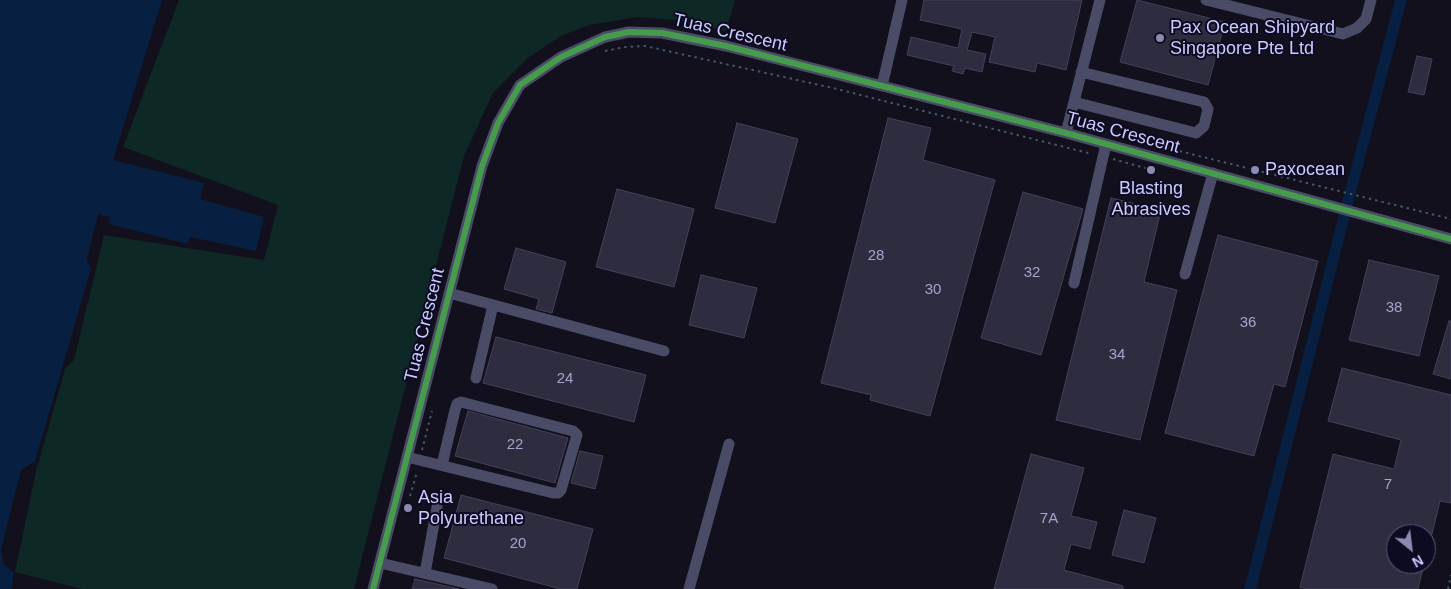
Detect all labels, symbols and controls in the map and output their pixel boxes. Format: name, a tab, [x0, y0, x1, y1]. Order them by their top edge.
street label: Tuas Crescent	[671, 9, 789, 57]
place label: Pax Ocean Shipyard Singapore Pte Ltd	[1170, 17, 1335, 59]
marker: Pax Ocean Shipyard Singapore Pte Ltd	[1154, 32, 1166, 44]
street label: Tuas Crescent	[1064, 108, 1182, 158]
place label: Paxocean	[1265, 159, 1345, 181]
marker: Blasting Abrasives	[1145, 164, 1157, 176]
marker: Paxocean	[1249, 164, 1261, 176]
place label: Blasting Abrasives	[1111, 178, 1191, 220]
house number: 28	[868, 247, 884, 265]
house number: 32	[1024, 264, 1040, 282]
street label: Tuas Crescent	[400, 266, 450, 384]
house number: 30	[925, 281, 941, 299]
house number: 38	[1386, 299, 1402, 317]
house number: 36	[1240, 314, 1256, 332]
house number: 34	[1109, 346, 1125, 364]
house number: 24	[557, 370, 573, 388]
house number: 22	[507, 436, 523, 454]
house number: 7	[1384, 476, 1392, 494]
place label: Asia Polyurethane	[418, 487, 524, 530]
marker: Asia Polyurethane	[402, 502, 414, 514]
house number: 7A	[1040, 510, 1058, 528]
north arrow	[1386, 524, 1436, 574]
house number: 20	[510, 535, 526, 553]
text: N	[1409, 552, 1426, 571]

